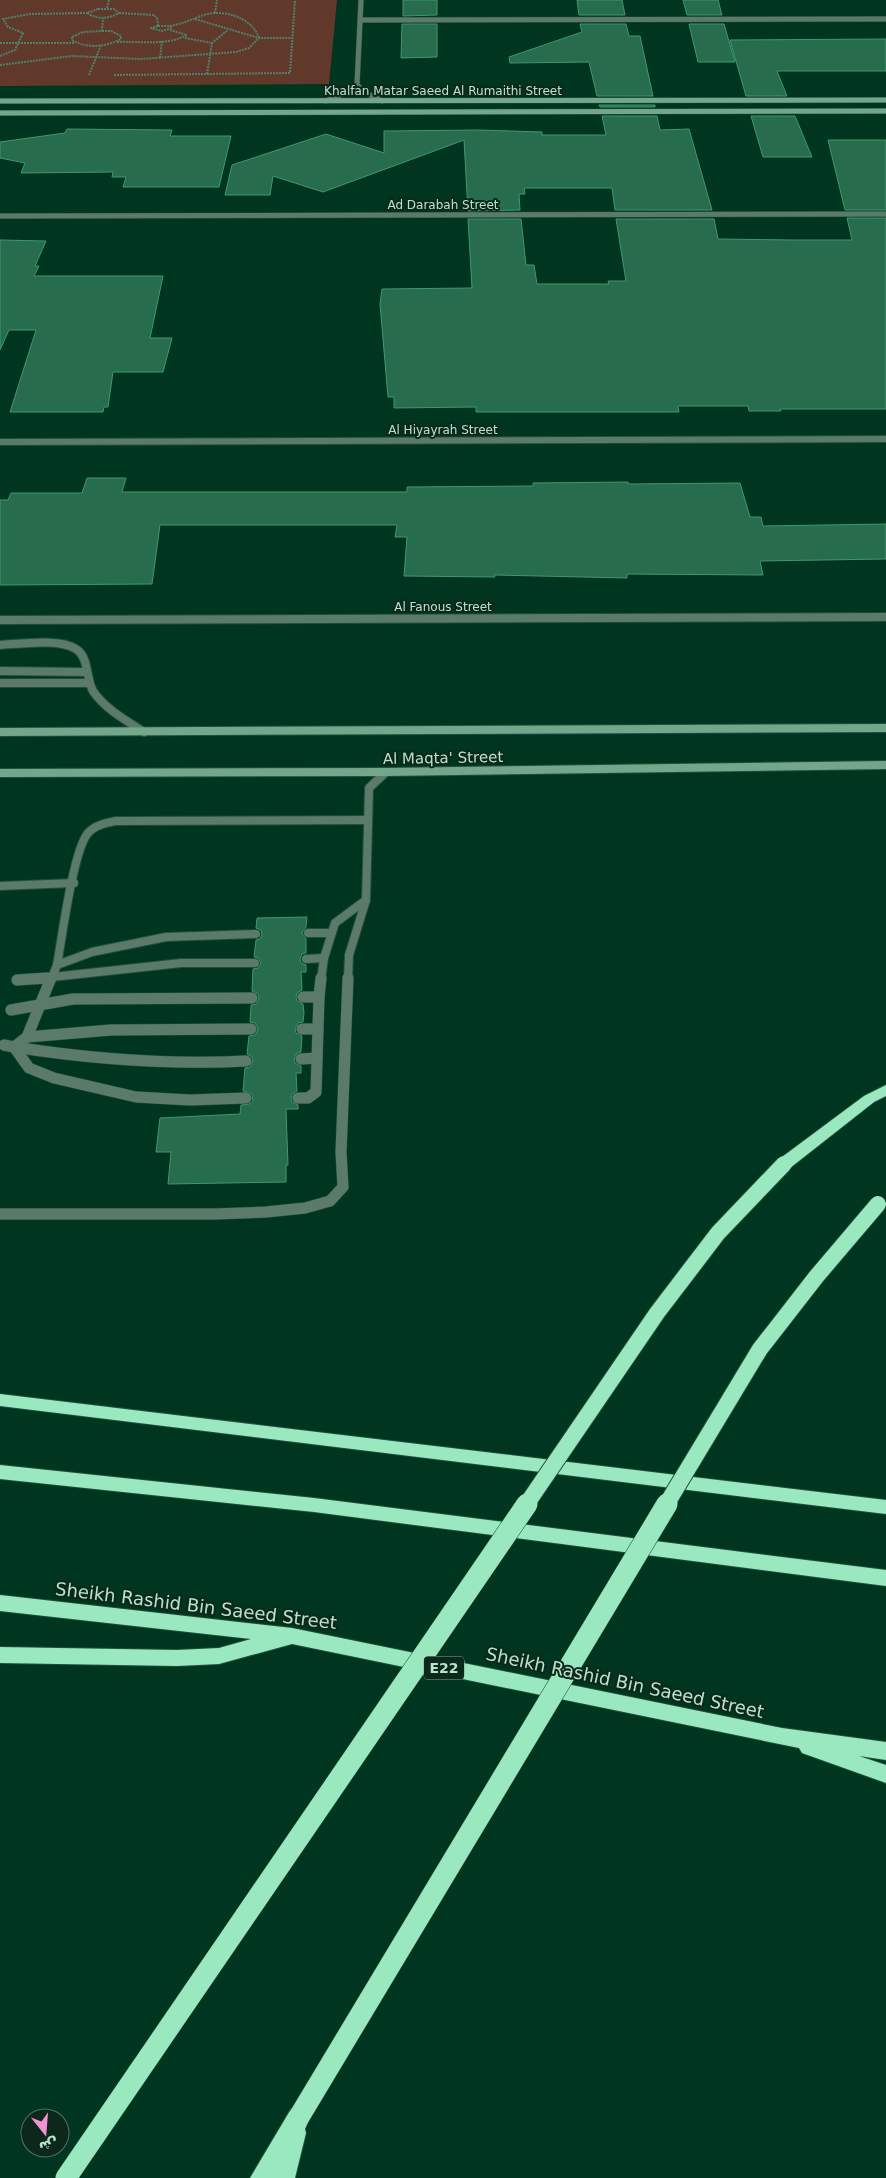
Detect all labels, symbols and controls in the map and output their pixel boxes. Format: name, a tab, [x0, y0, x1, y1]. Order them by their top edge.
street label: Khalfan Matar Saeed Al Rumaithi Street	[324, 84, 562, 98]
street label: Ad Darabah Street	[387, 198, 499, 212]
street label: Al Hiyayrah Street	[388, 423, 498, 437]
street label: Al Fanous Street	[394, 600, 492, 614]
street label: Al Maqta' Street	[383, 748, 503, 768]
street label: Sheikh Rashid Bin Saeed Street	[54, 1578, 338, 1633]
street label: Sheikh Rashid Bin Saeed Street	[484, 1643, 766, 1722]
road number: E22	[424, 1656, 464, 1680]
north arrow	[20, 2108, 70, 2158]
text: ش	[37, 2135, 60, 2156]

